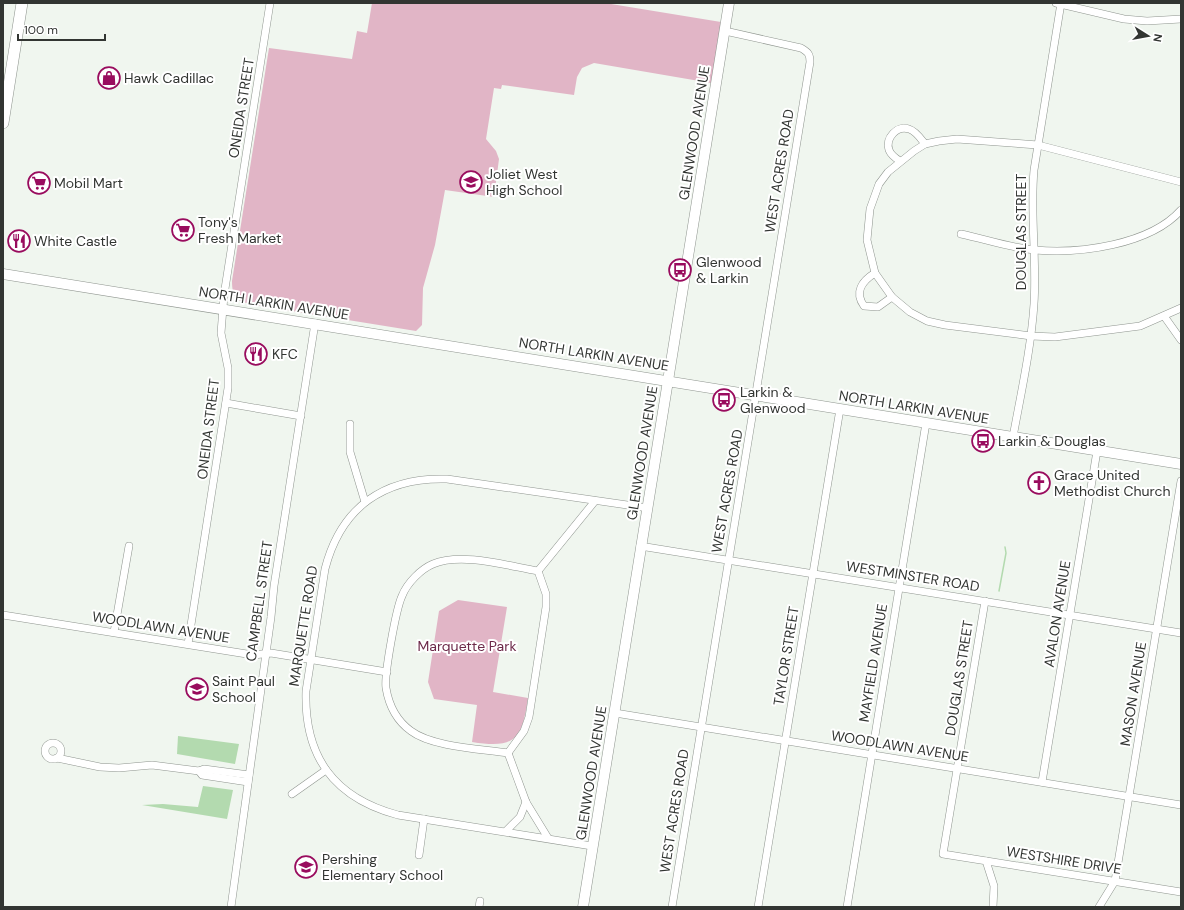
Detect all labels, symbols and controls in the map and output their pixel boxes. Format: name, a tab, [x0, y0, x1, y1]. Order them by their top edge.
scale bar	[18, 16, 105, 42]
north arrow	[1128, 16, 1168, 56]
text: 100 m	[24, 22, 58, 38]
text: N	[1150, 33, 1165, 43]
street label: ONEIDA STREET	[224, 56, 258, 159]
street label: GLENWOOD AVENUE	[674, 64, 714, 201]
shop icon: Hawk Cadillac	[96, 65, 122, 91]
place label: Hawk Cadillac	[124, 69, 214, 87]
street label: WEST ACRES ROAD	[760, 108, 798, 234]
place label: Joliet West High School	[486, 165, 562, 199]
school or university icon: Joliet West High School	[458, 169, 484, 195]
supermarket icon: Mobil Mart	[26, 170, 52, 196]
place label: Mobil Mart	[54, 174, 123, 192]
street label: DOUGLAS STREET	[1012, 174, 1030, 290]
place label: Tony's Fresh Market	[198, 213, 281, 247]
supermarket icon: Tony's Fresh Market	[170, 217, 196, 243]
restaurant icon: White Castle	[6, 228, 32, 254]
place label: White Castle	[34, 232, 117, 250]
place label: Glenwood & Larkin	[696, 253, 762, 287]
bus stop icon: Glenwood & Larkin	[667, 257, 693, 283]
street label: NORTH LARKIN AVENUE	[198, 282, 350, 324]
street label: NORTH LARKIN AVENUE	[518, 333, 670, 375]
restaurant icon: KFC	[243, 341, 269, 367]
place label: KFC	[272, 345, 298, 363]
street label: ONEIDA STREET	[193, 377, 223, 480]
place label: Larkin & Glenwood	[740, 383, 806, 417]
street label: GLENWOOD AVENUE	[622, 384, 662, 521]
street label: NORTH LARKIN AVENUE	[838, 386, 990, 428]
bus stop icon: Larkin & Glenwood	[711, 387, 737, 413]
street label: WEST ACRES ROAD	[707, 428, 747, 554]
bus stop icon: Larkin & Douglas	[970, 428, 996, 454]
place label: Larkin & Douglas	[998, 432, 1106, 450]
place label: Grace United Methodist Church	[1054, 466, 1170, 500]
church icon: Grace United Methodist Church	[1026, 470, 1052, 496]
street label: CAMPBELL STREET	[242, 539, 276, 662]
street label: WESTMINSTER ROAD	[845, 557, 981, 595]
street label: AVALON AVENUE	[1040, 559, 1074, 669]
street label: MARQUETTE ROAD	[285, 564, 321, 688]
street label: MAYFIELD AVENUE	[855, 602, 891, 723]
street label: TAYLOR STREET	[769, 605, 803, 707]
street label: WOODLAWN AVENUE	[91, 607, 231, 647]
street label: DOUGLAS STREET	[941, 619, 977, 737]
park label: Marquette Park	[418, 637, 516, 655]
street label: MASON AVENUE	[1116, 640, 1150, 747]
place label: Saint Paul School	[212, 672, 275, 706]
school or university icon: Saint Paul School	[184, 676, 210, 702]
street label: GLENWOOD AVENUE	[571, 704, 611, 841]
street label: WOODLAWN AVENUE	[830, 726, 970, 766]
street label: WEST ACRES ROAD	[655, 748, 693, 874]
street label: WESTSHIRE DRIVE	[1005, 842, 1123, 878]
place label: Pershing Elementary School	[322, 850, 443, 884]
school or university icon: Pershing Elementary School	[293, 854, 319, 880]

